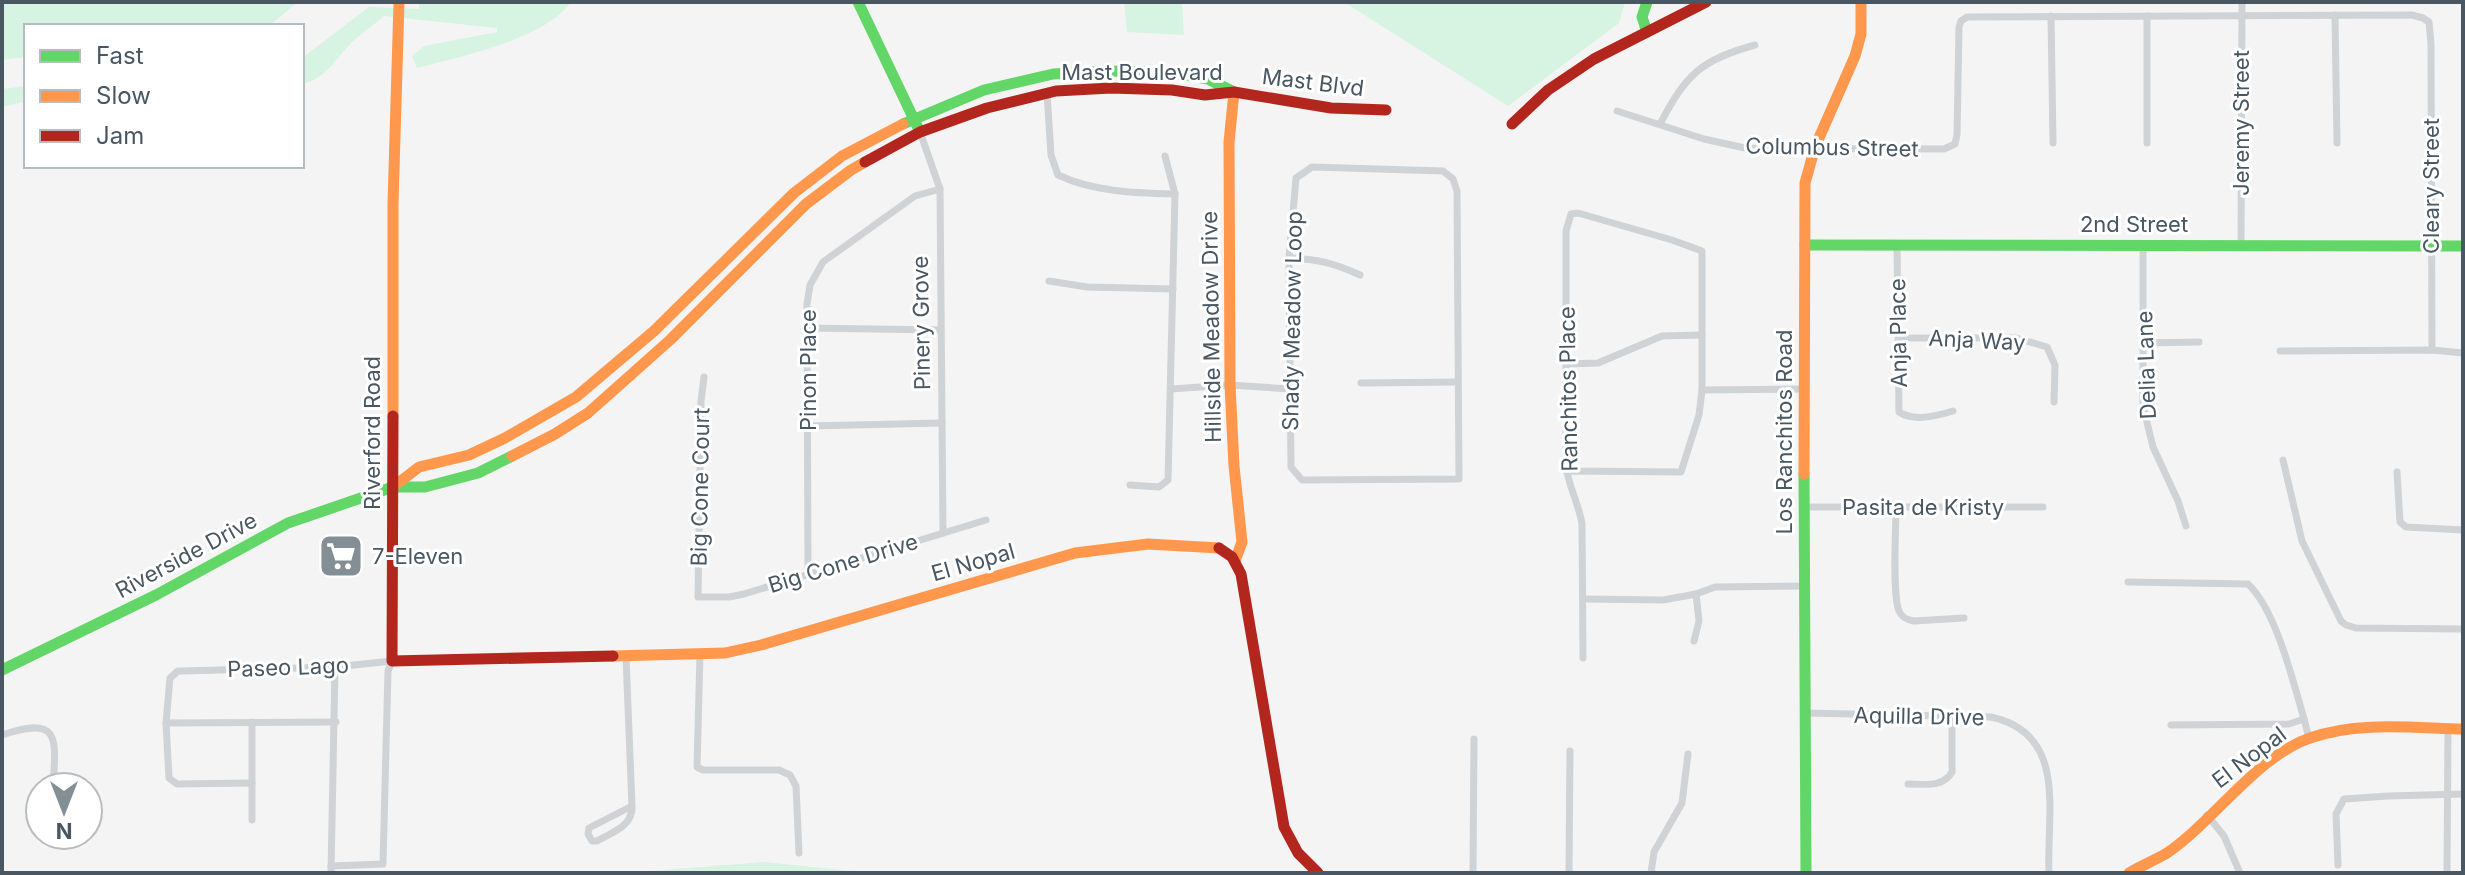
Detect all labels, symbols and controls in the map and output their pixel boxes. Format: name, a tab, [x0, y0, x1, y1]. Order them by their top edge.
legend	[24, 24, 304, 168]
text: Fast	[96, 41, 144, 70]
street label: Jeremy Street	[2228, 50, 2254, 196]
street label: Mast Boulevard	[1061, 59, 1223, 85]
street label: Mast Blvd	[1261, 63, 1365, 101]
text: Slow	[96, 81, 151, 110]
street label: Cleary Street	[2418, 118, 2444, 254]
text: Jam	[96, 121, 144, 150]
street label: Columbus Street	[1745, 132, 1919, 162]
street label: Hillside Meadow Drive	[1196, 211, 1226, 443]
street label: Shady Meadow Loop	[1277, 211, 1307, 431]
street label: 2nd Street	[2080, 211, 2188, 237]
street label: Pinery Grove	[907, 256, 935, 390]
street label: Anja Place	[1884, 278, 1912, 388]
street label: Ranchitos Place	[1554, 306, 1582, 472]
street label: Pinon Place	[795, 309, 821, 431]
street label: Delia Lane	[2131, 310, 2161, 420]
street label: Anja Way	[1928, 324, 2026, 356]
street label: Los Ranchitos Road	[1771, 330, 1797, 534]
street label: Riverford Road	[359, 356, 385, 510]
street label: Big Cone Court	[686, 407, 714, 567]
street label: Pasita de Kristy	[1842, 494, 2004, 520]
street label: Riverside Drive	[111, 507, 261, 603]
street label: Big Cone Drive	[765, 528, 921, 598]
supermarket icon: 7-Eleven	[317, 532, 365, 580]
street label: El Nopal	[928, 538, 1018, 586]
place label: 7-Eleven	[372, 543, 463, 569]
street label: Paseo Lago	[227, 652, 349, 682]
street label: Aquilla Drive	[1853, 702, 1985, 730]
street label: El Nopal	[2207, 721, 2291, 793]
north arrow	[24, 771, 104, 851]
text: N	[56, 818, 72, 844]

